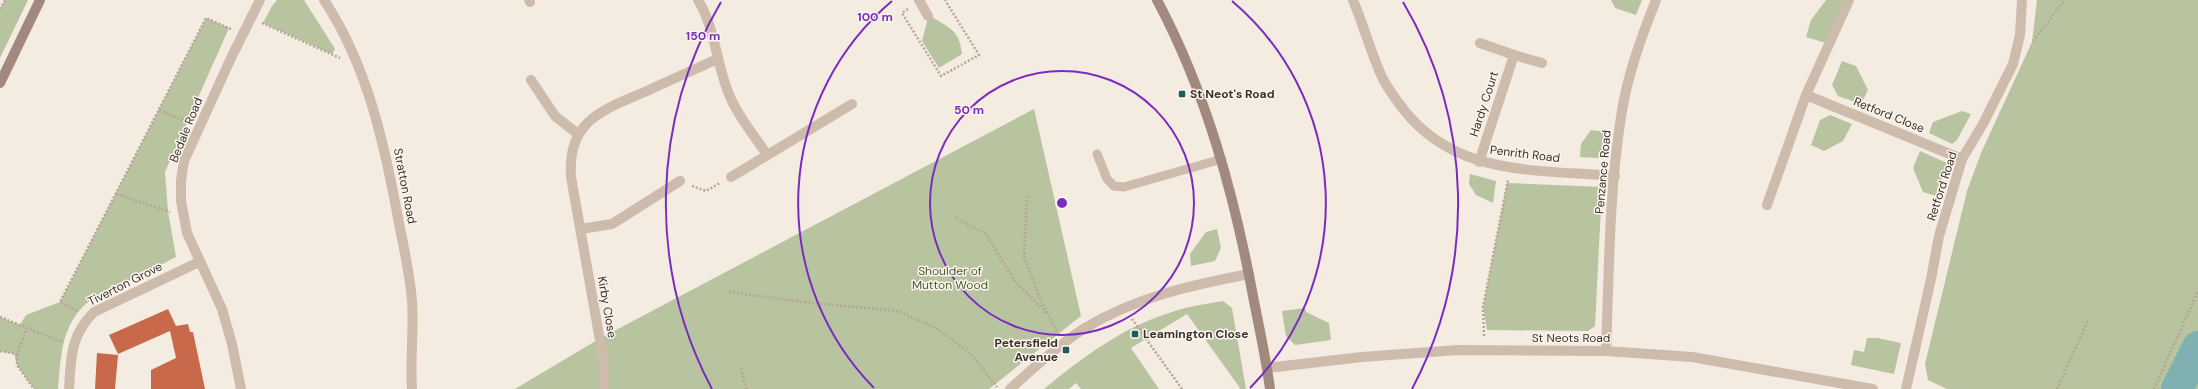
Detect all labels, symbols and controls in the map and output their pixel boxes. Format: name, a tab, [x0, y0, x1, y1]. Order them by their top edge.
text: 100 m	[857, 9, 893, 25]
text: 150 m	[686, 28, 720, 44]
street label: Hardy Court	[1466, 69, 1502, 139]
place label: St Neot's Road	[1190, 86, 1275, 102]
marker: St Neot's Road	[1177, 89, 1187, 99]
street label: Retford Close	[1851, 93, 1927, 137]
street label: Bedale Road	[166, 95, 206, 165]
text: 50 m	[954, 102, 984, 118]
street label: Penzance Road	[1591, 129, 1615, 215]
street label: Penrith Road	[1489, 142, 1561, 166]
street label: Stratton Road	[390, 147, 420, 225]
street label: Retford Road	[1923, 149, 1961, 223]
centre of rings	[1055, 196, 1069, 210]
street label: Tiverton Grove	[85, 258, 165, 310]
park label: Shoulder of Mutton Wood	[912, 263, 988, 293]
street label: Kirby Close	[594, 275, 620, 339]
place label: Leamington Close	[1143, 326, 1248, 342]
marker: Leamington Close	[1130, 329, 1140, 339]
street label: St Neots Road	[1532, 330, 1610, 346]
place label: Petersfield Avenue	[995, 335, 1058, 365]
marker: Petersfield Avenue	[1061, 345, 1071, 355]

